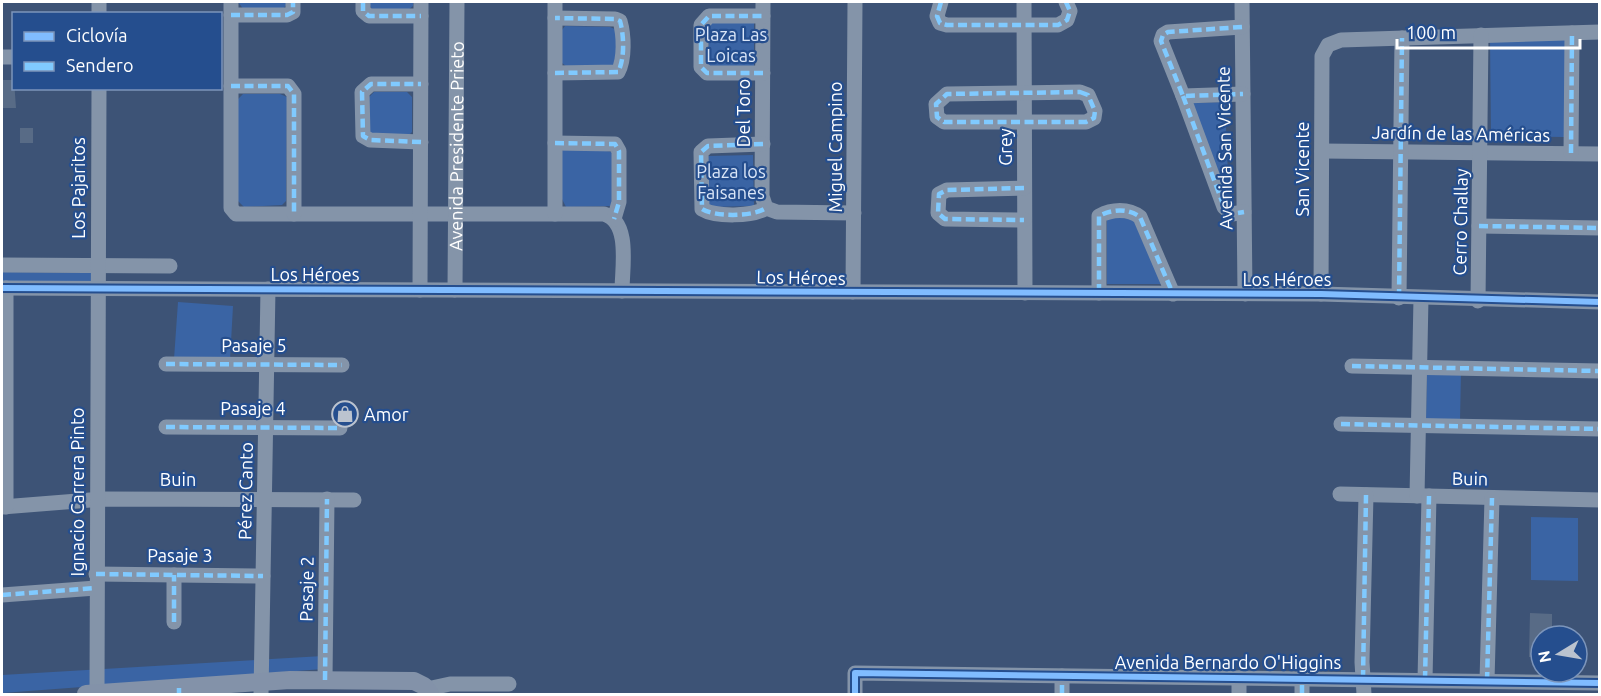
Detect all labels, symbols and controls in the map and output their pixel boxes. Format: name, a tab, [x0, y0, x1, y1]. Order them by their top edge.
legend	[12, 12, 222, 90]
scale bar	[1397, 12, 1580, 50]
text: 100 m	[1406, 22, 1456, 42]
park label: Plaza Las Loicas	[695, 24, 767, 65]
text: Ciclovía	[66, 25, 127, 45]
street label: Avenida Presidente Prieto	[445, 41, 467, 251]
text: Sendero	[66, 55, 133, 75]
street label: Avenida San Vicente	[1213, 66, 1235, 230]
street label: Del Toro	[733, 79, 753, 147]
street label: Miguel Campino	[825, 82, 845, 212]
street label: Jardín de las Américas	[1372, 121, 1551, 145]
street label: San Vicente	[1292, 122, 1312, 217]
street label: Grey	[995, 128, 1015, 166]
street label: Los Pajaritos	[68, 137, 88, 239]
park label: Plaza los Faisanes	[696, 161, 766, 202]
street label: Cerro Challay	[1449, 168, 1471, 276]
street label: Los Héroes	[270, 264, 360, 284]
street label: Los Héroes	[756, 266, 846, 288]
street label: Los Héroes	[1242, 269, 1332, 289]
street label: Pasaje 5	[221, 335, 287, 355]
street label: Pasaje 4	[220, 398, 286, 418]
shop icon: Amor	[330, 399, 360, 429]
place label: Amor	[364, 404, 409, 424]
street label: Ignacio Carrera Pinto	[67, 408, 87, 576]
street label: Pérez Canto	[234, 442, 256, 540]
street label: Buin	[1452, 468, 1488, 488]
street label: Buin	[160, 469, 196, 489]
street label: Pasaje 3	[147, 545, 213, 565]
street label: Pasaje 2	[295, 556, 317, 622]
north arrow	[1529, 624, 1589, 684]
text: N	[1534, 649, 1554, 664]
street label: Avenida Bernardo O'Higgins	[1115, 652, 1341, 672]

